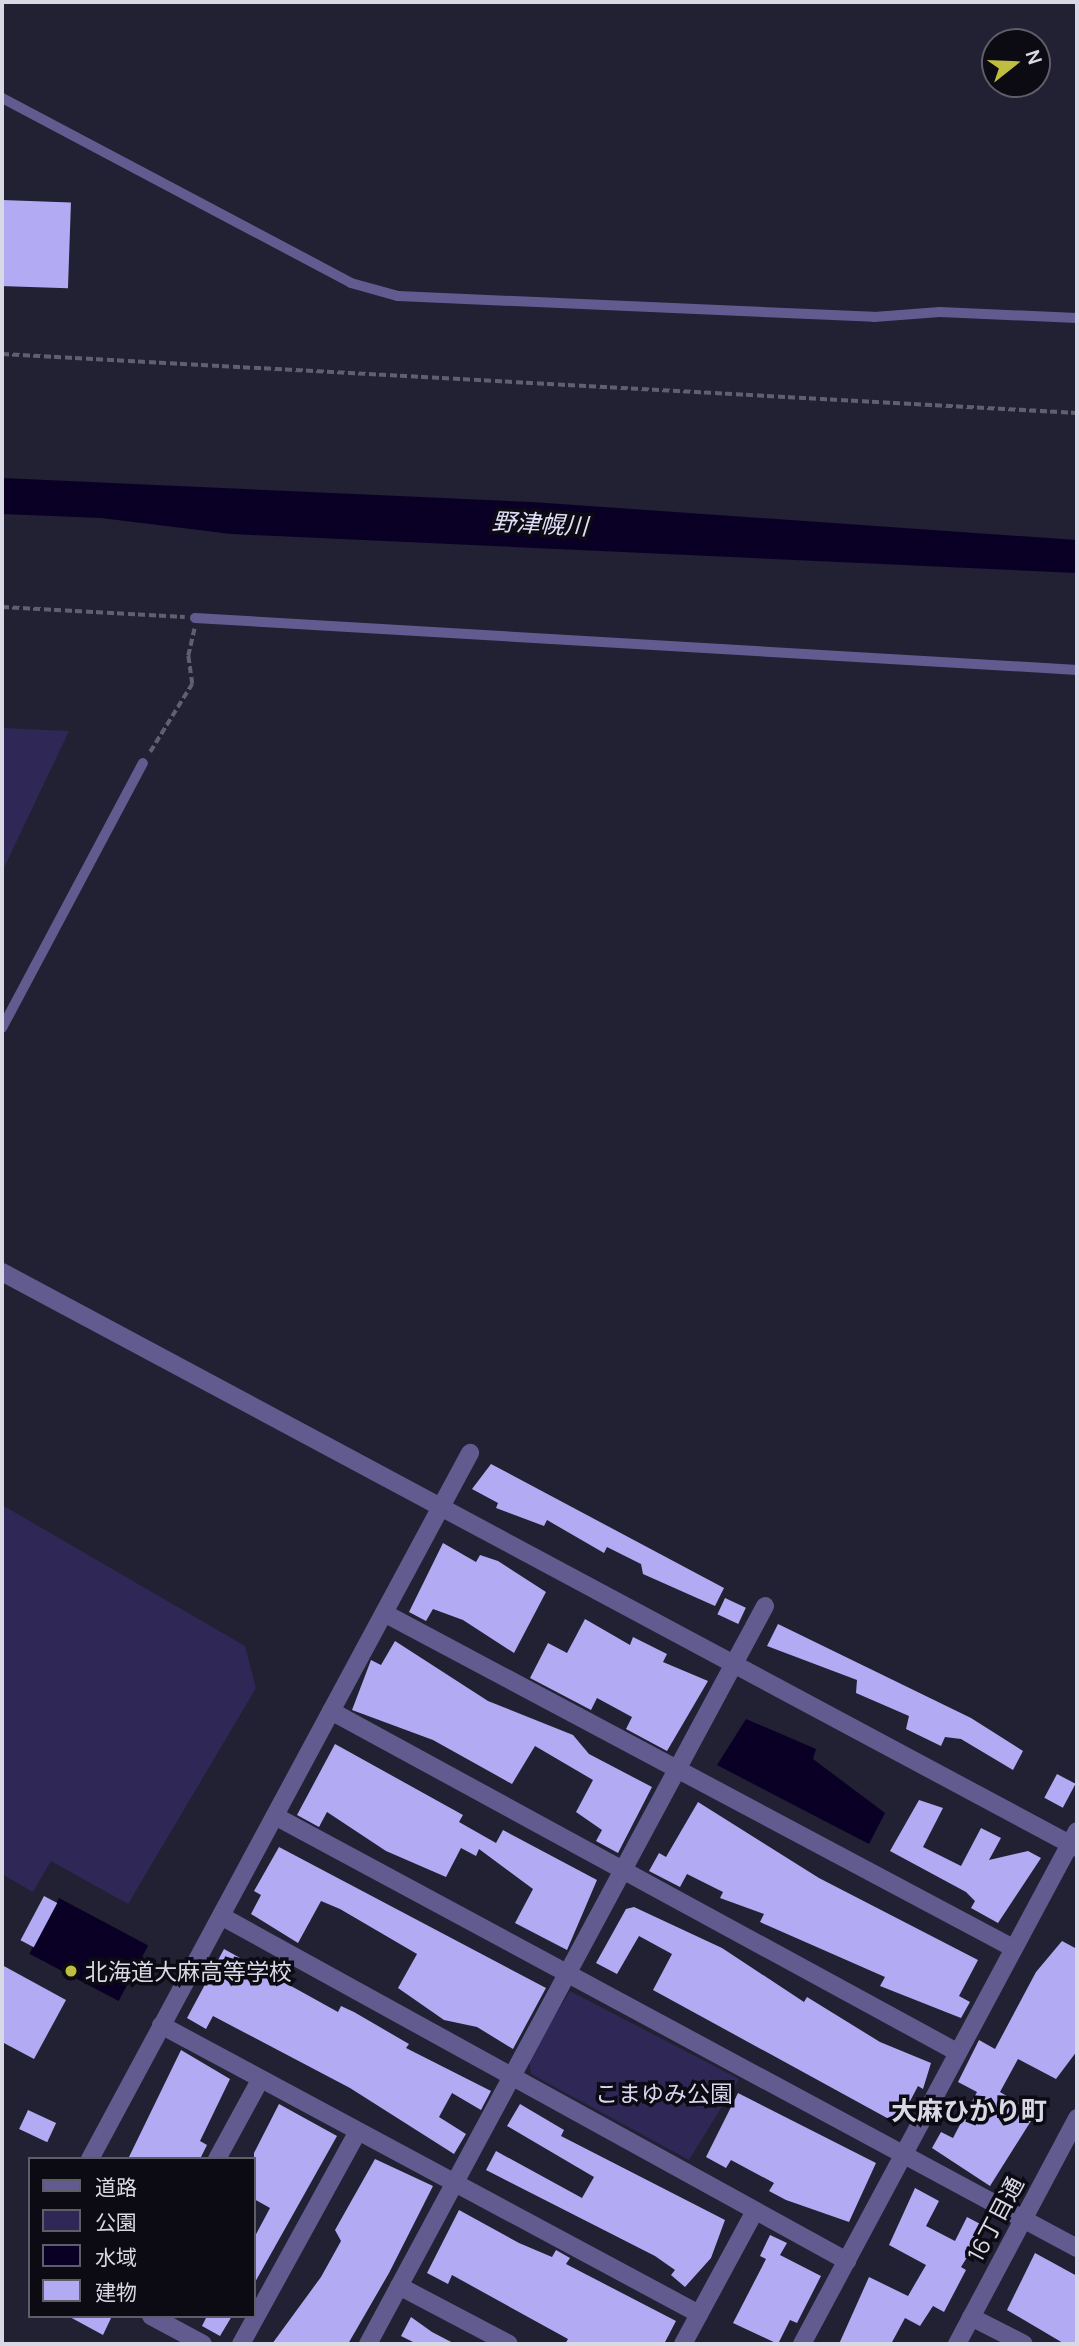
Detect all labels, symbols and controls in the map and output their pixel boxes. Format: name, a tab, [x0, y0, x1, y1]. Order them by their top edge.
north arrow	[981, 28, 1051, 98]
text: N	[1020, 47, 1049, 68]
water label: 野津幌川	[491, 506, 589, 540]
place label: 北海道大麻高等学校	[85, 1957, 292, 1985]
marker: 北海道大麻高等学校	[63, 1963, 79, 1979]
park label: こまゆみ公園	[595, 2079, 733, 2107]
district label: 大麻ひかり町	[891, 2095, 1047, 2127]
legend	[28, 2157, 256, 2318]
street label: 16丁目通	[961, 2172, 1029, 2266]
text: 道路	[95, 2173, 137, 2201]
text: 公園	[95, 2208, 137, 2236]
text: 水域	[95, 2243, 137, 2271]
text: 建物	[95, 2278, 137, 2306]

